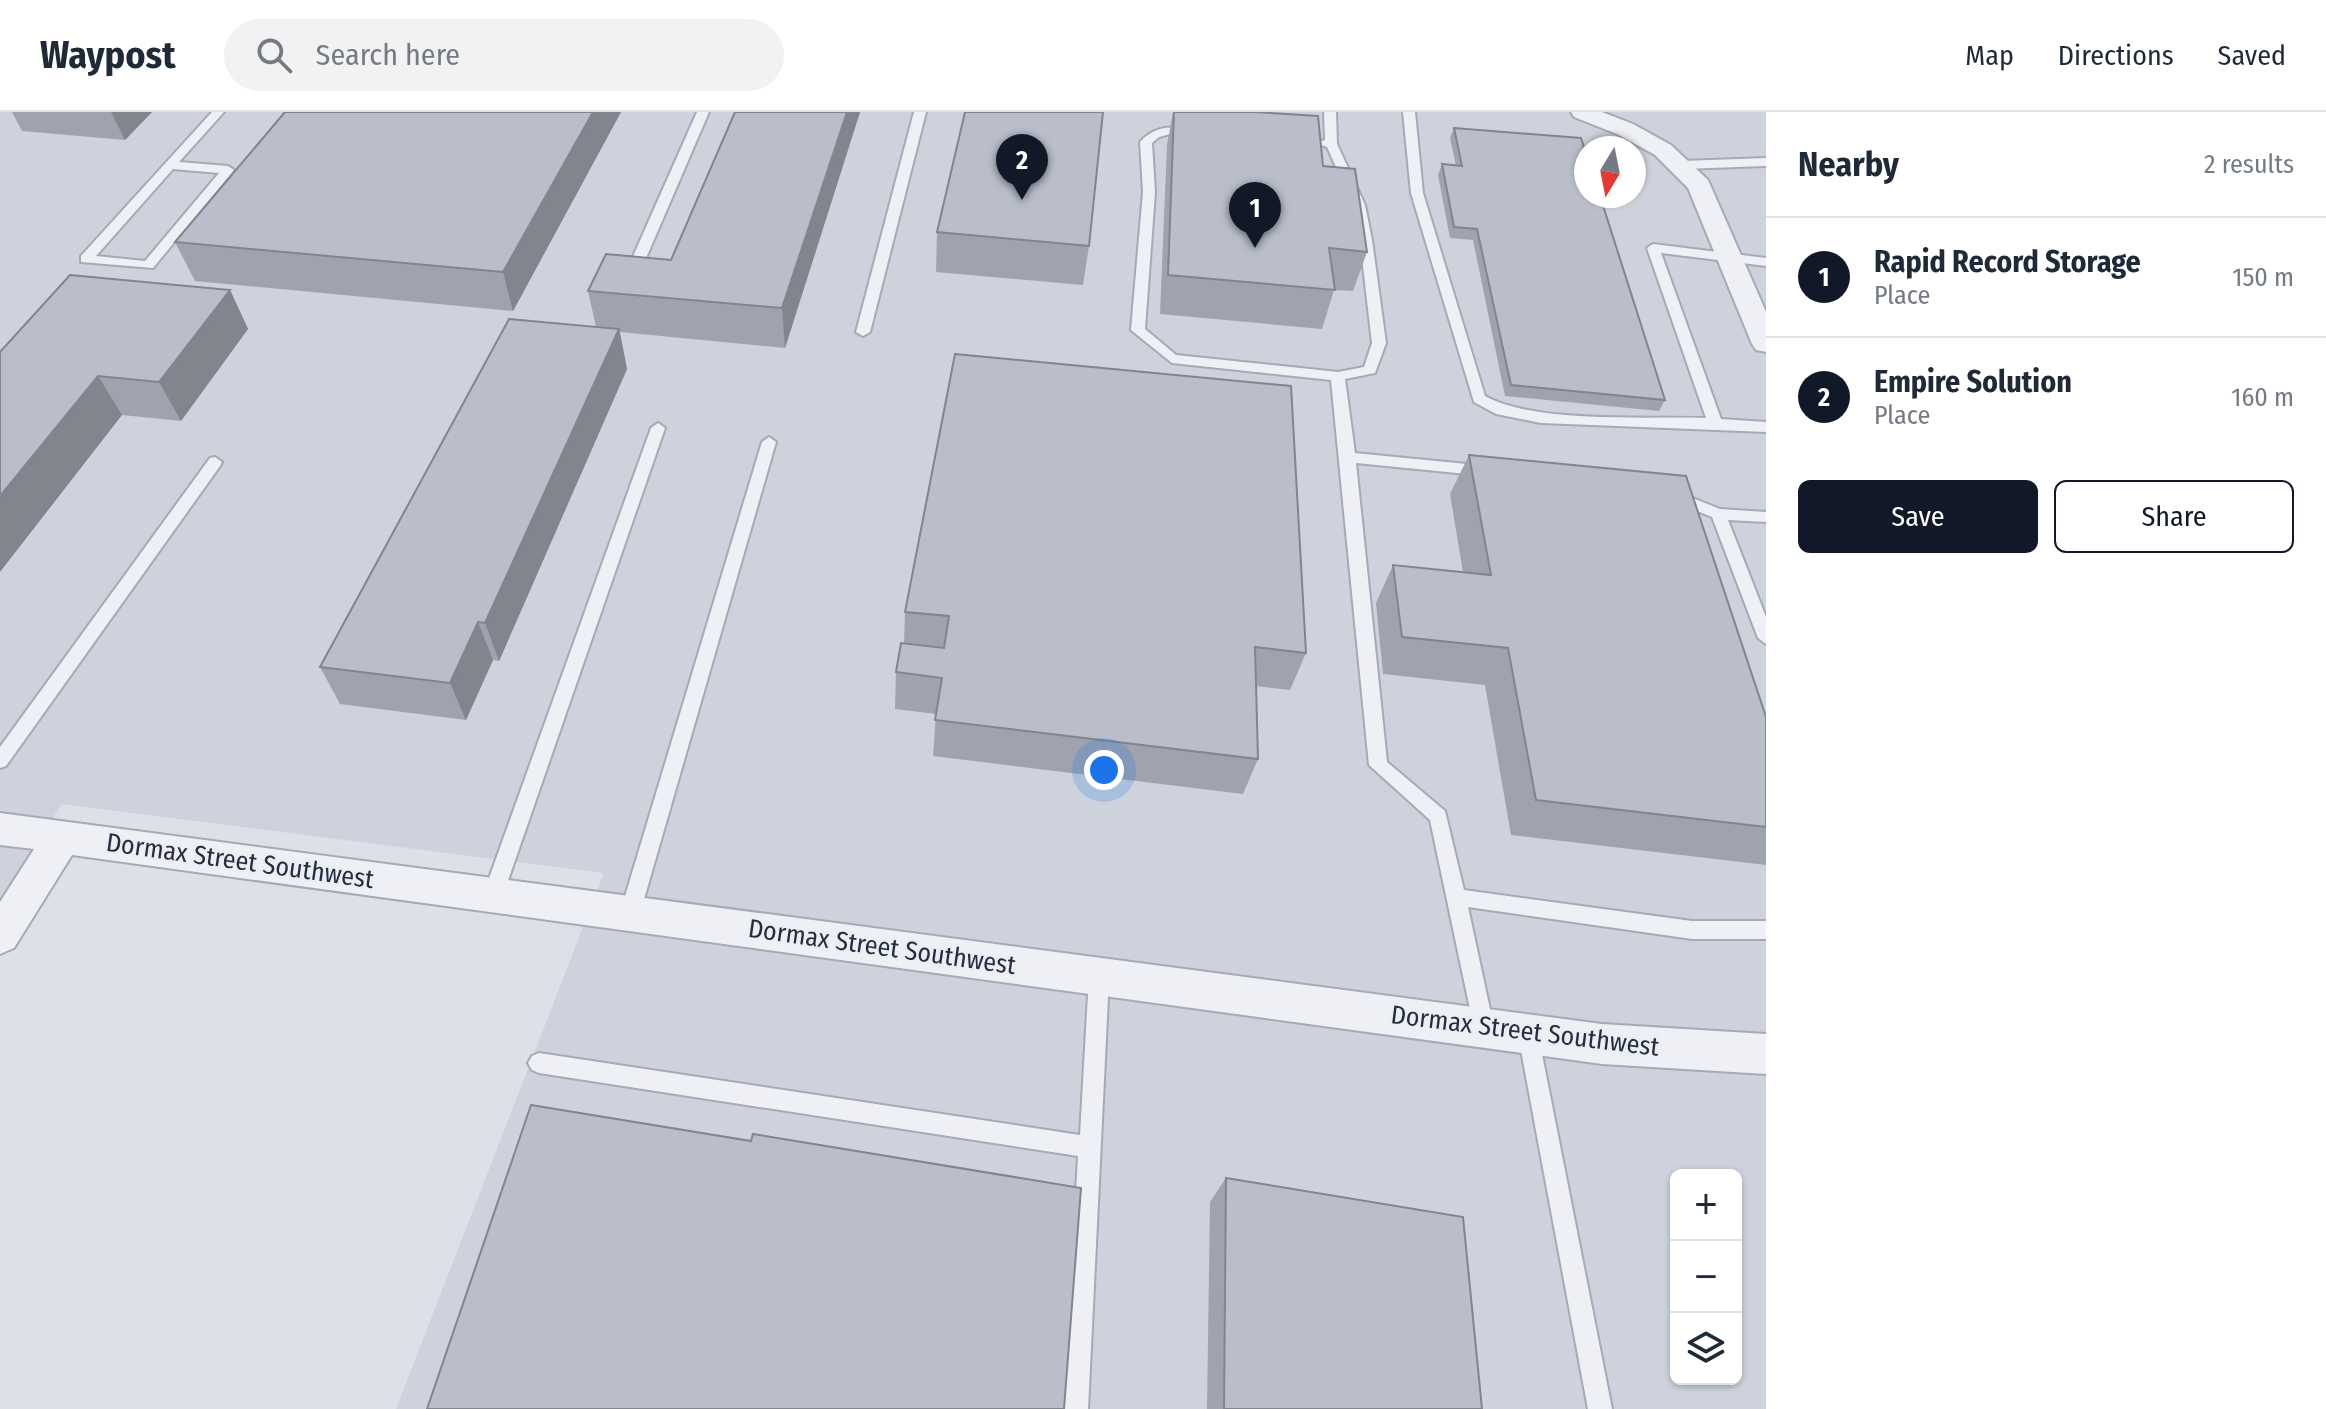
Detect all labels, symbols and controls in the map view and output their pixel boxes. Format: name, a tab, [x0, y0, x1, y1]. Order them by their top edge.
search box	[224, 19, 784, 91]
text: Waypost	[40, 32, 176, 78]
icon: search	[252, 33, 296, 77]
text: Search here	[316, 37, 460, 73]
text: Map	[1965, 39, 2014, 72]
text: Directions	[2058, 39, 2174, 72]
text: Saved	[2218, 39, 2286, 72]
pin: 2	[996, 134, 1048, 200]
north arrow	[1574, 136, 1646, 208]
text: Nearby	[1798, 144, 1899, 185]
text: 2 results	[2204, 149, 2294, 180]
pin: 1	[1229, 182, 1281, 248]
text: Rapid Record Storage	[1874, 244, 2141, 280]
text: 1	[1819, 262, 1830, 293]
text: 150 m	[2232, 262, 2294, 293]
text: Place	[1874, 280, 1930, 311]
text: Empire Solution	[1874, 364, 2072, 400]
text: 2	[1818, 382, 1830, 413]
text: 160 m	[2231, 382, 2294, 413]
text: Place	[1874, 400, 1930, 431]
button: Save	[1798, 480, 2038, 553]
button: Share	[2054, 480, 2294, 553]
your location	[1084, 750, 1124, 790]
street label: Dormax Street Southwest	[104, 827, 376, 895]
street label: Dormax Street Southwest	[746, 913, 1018, 981]
street label: Dormax Street Southwest	[1389, 999, 1661, 1063]
map controls	[1670, 1169, 1742, 1385]
button: +	[1670, 1169, 1742, 1241]
button: −	[1670, 1241, 1742, 1313]
button: layers	[1670, 1313, 1742, 1385]

